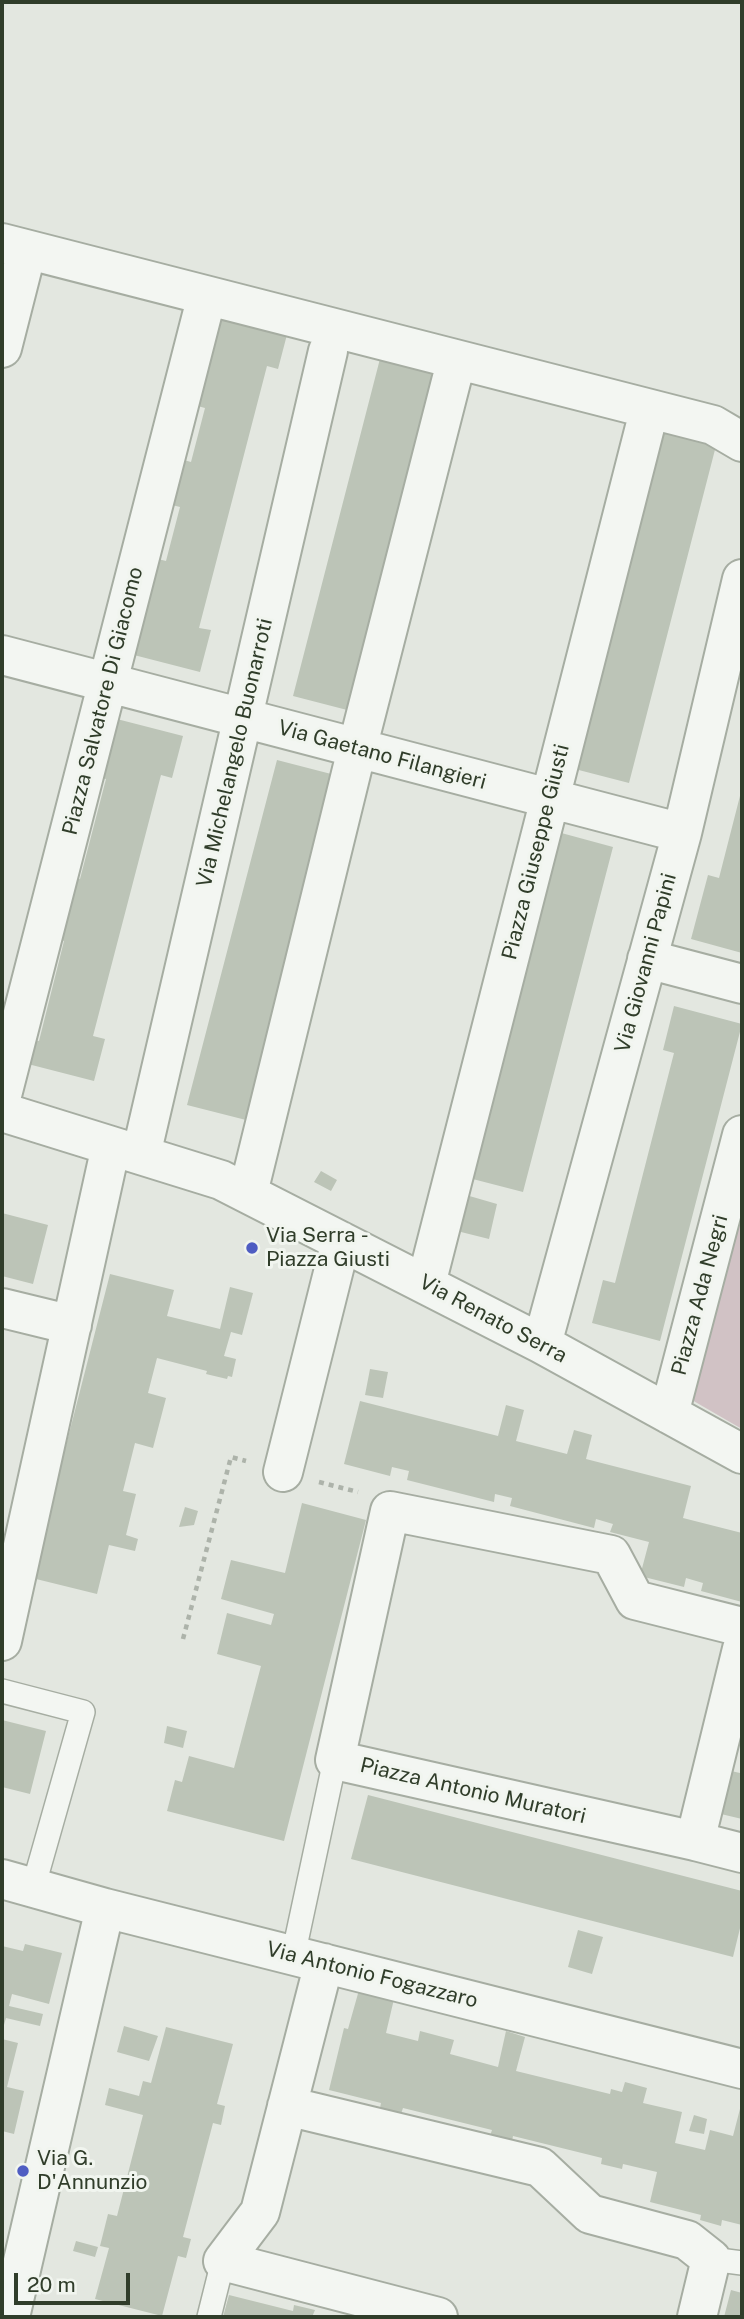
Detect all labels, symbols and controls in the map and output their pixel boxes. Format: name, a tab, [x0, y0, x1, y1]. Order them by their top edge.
street label: Piazza Salvatore Di Giacomo	[57, 564, 149, 838]
street label: Via Michelangelo Buonarroti	[192, 616, 278, 890]
street label: Via Gaetano Filangieri	[275, 715, 489, 795]
street label: Piazza Giuseppe Giusti	[497, 742, 575, 962]
street label: Via Giovanni Papini	[610, 871, 682, 1055]
street label: Piazza Ada Negri	[666, 1212, 734, 1378]
place label: Via Serra - Piazza Giusti	[266, 1223, 390, 1273]
marker: Via Serra - Piazza Giusti	[244, 1240, 260, 1256]
street label: Via Renato Serra	[415, 1269, 571, 1369]
street label: Piazza Antonio Muratori	[358, 1753, 588, 1829]
street label: Via Antonio Fogazzaro	[264, 1937, 480, 2013]
place label: Via G. D'Annunzio	[37, 2146, 147, 2196]
marker: Via G. D'Annunzio	[15, 2163, 31, 2179]
scale bar	[18, 2260, 133, 2304]
text: 20 m	[27, 2272, 76, 2297]

